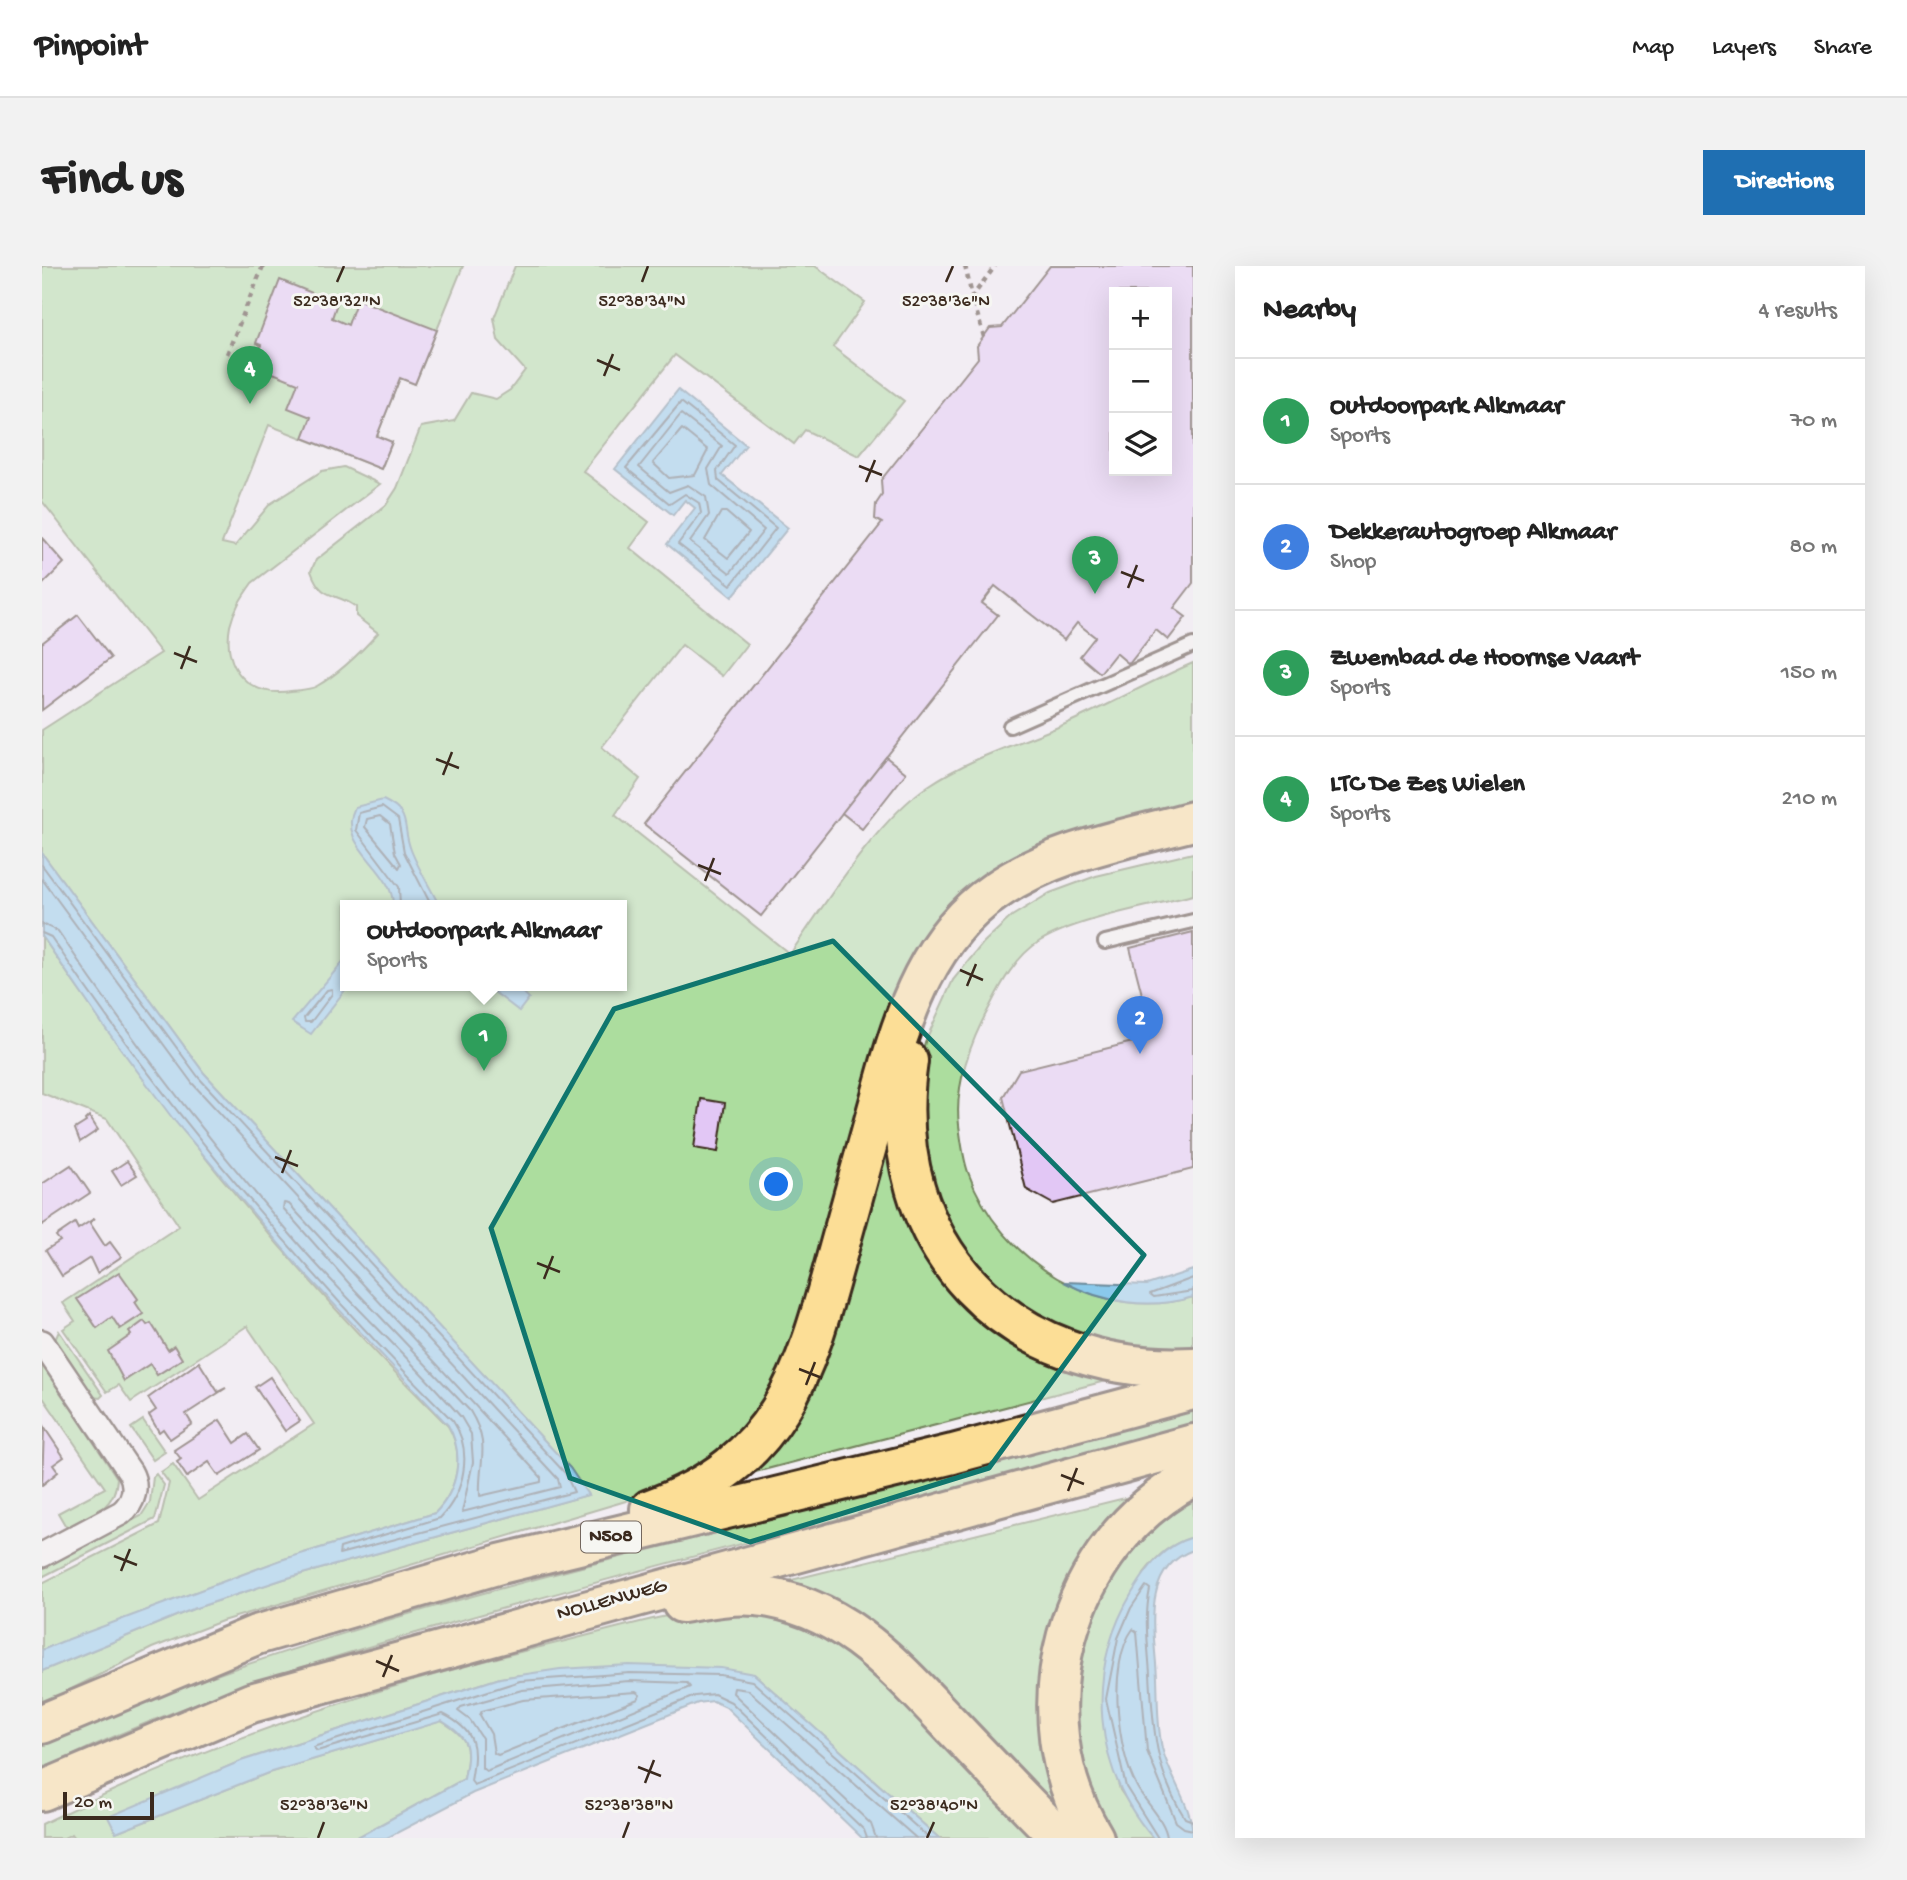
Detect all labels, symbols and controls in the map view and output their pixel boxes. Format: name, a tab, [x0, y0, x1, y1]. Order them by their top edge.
text: Pinpoint	[35, 29, 146, 67]
text: Map	[1632, 34, 1674, 63]
text: Layers	[1712, 34, 1776, 63]
text: Share	[1814, 34, 1872, 63]
button: Directions	[1703, 150, 1865, 215]
text: Find us	[42, 153, 182, 211]
map controls	[1109, 287, 1172, 476]
button: +	[1109, 287, 1172, 350]
text: 52°38'32"N	[293, 292, 381, 313]
text: 52°38'34"N	[598, 292, 686, 313]
text: 52°38'36"N	[902, 292, 990, 313]
text: Nearby	[1263, 294, 1356, 329]
text: 4 results	[1758, 298, 1837, 325]
pin: 4	[227, 346, 273, 404]
button: −	[1109, 350, 1172, 413]
text: Outdoorpark Alkmaar	[1330, 392, 1563, 423]
text: 1	[1281, 408, 1291, 435]
text: 70 m	[1790, 408, 1837, 435]
button: layers	[1109, 413, 1172, 476]
text: Sports	[1330, 423, 1390, 450]
text: Dekkerautogroep Alkmaar	[1330, 518, 1616, 549]
text: 2	[1280, 534, 1292, 561]
text: 80 m	[1790, 534, 1837, 561]
pin: 3	[1072, 536, 1118, 594]
text: Shop	[1330, 549, 1376, 576]
text: Zwembad de Hoornse Vaart	[1330, 644, 1639, 675]
text: 3	[1280, 660, 1292, 687]
text: 150 m	[1781, 660, 1837, 687]
text: Sports	[1330, 675, 1390, 702]
text: LTC De Zes Wielen	[1330, 770, 1525, 801]
text: 4	[1281, 786, 1291, 813]
text: 210 m	[1782, 786, 1837, 813]
text: Sports	[1330, 801, 1390, 828]
popup	[340, 900, 627, 991]
text: Outdoorpark Alkmaar	[367, 917, 600, 948]
text: Sports	[367, 948, 427, 975]
pin: 2	[1117, 996, 1163, 1054]
pin: 1	[461, 1013, 507, 1071]
your location	[759, 1167, 793, 1201]
road number: N508	[581, 1522, 641, 1553]
street label: NOLLENWEG	[554, 1574, 670, 1628]
scale bar	[63, 1789, 154, 1821]
text: 20 m	[74, 1792, 112, 1815]
text: 52°38'36"N	[280, 1796, 368, 1817]
text: 52°38'38"N	[585, 1796, 673, 1817]
text: 52°38'40"N	[890, 1796, 978, 1817]

